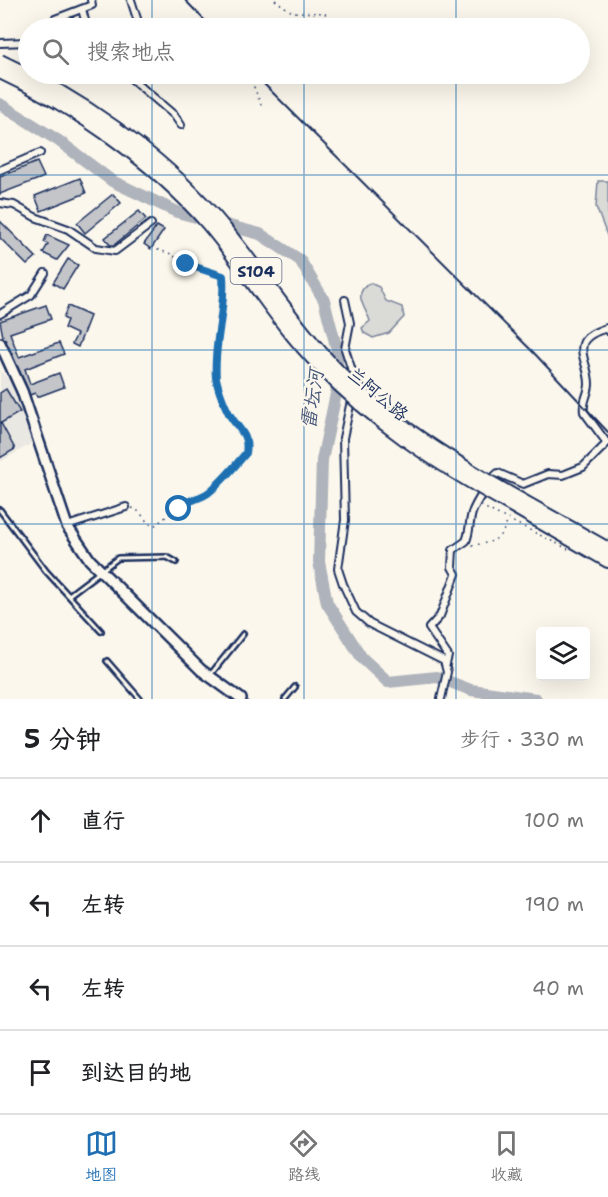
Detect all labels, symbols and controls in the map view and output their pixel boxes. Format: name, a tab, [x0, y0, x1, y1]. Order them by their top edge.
search box	[18, 18, 590, 84]
icon: search	[39, 35, 72, 68]
text: 搜索地点	[87, 37, 175, 66]
route end	[172, 250, 198, 276]
road number: S104	[230, 258, 282, 284]
street label: 兰阿公路	[343, 362, 413, 426]
water label: 雷坛河	[295, 365, 329, 431]
route start	[165, 495, 191, 521]
map controls	[536, 627, 590, 681]
button: layers	[536, 627, 590, 681]
text: 5 分钟	[24, 721, 101, 756]
text: 步行 · 330 m	[460, 726, 584, 752]
icon: ahead	[24, 804, 57, 837]
text: 直行	[81, 806, 125, 835]
text: 100 m	[524, 807, 584, 833]
icon: left	[24, 888, 57, 921]
text: 左转	[81, 890, 125, 919]
text: 190 m	[525, 891, 584, 917]
icon: left	[24, 972, 57, 1005]
text: 左转	[81, 974, 125, 1003]
text: 40 m	[532, 975, 584, 1001]
icon: arrive	[24, 1056, 57, 1089]
text: 到达目的地	[81, 1058, 191, 1087]
tab: 地图	[85, 1127, 118, 1185]
tab: 路线	[287, 1127, 320, 1185]
tab: 收藏	[490, 1127, 523, 1185]

